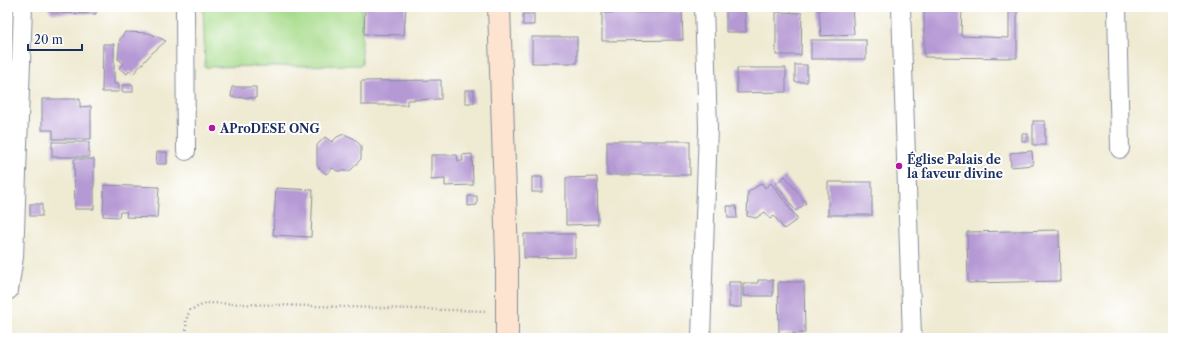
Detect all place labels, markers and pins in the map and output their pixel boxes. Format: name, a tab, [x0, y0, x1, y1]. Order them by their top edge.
place label: AProDESE ONG	[219, 121, 320, 136]
marker: AProDESE ONG	[207, 123, 217, 133]
place label: Église Palais de la faveur divine	[907, 151, 1003, 181]
marker: Église Palais de la faveur divine	[894, 161, 904, 171]

